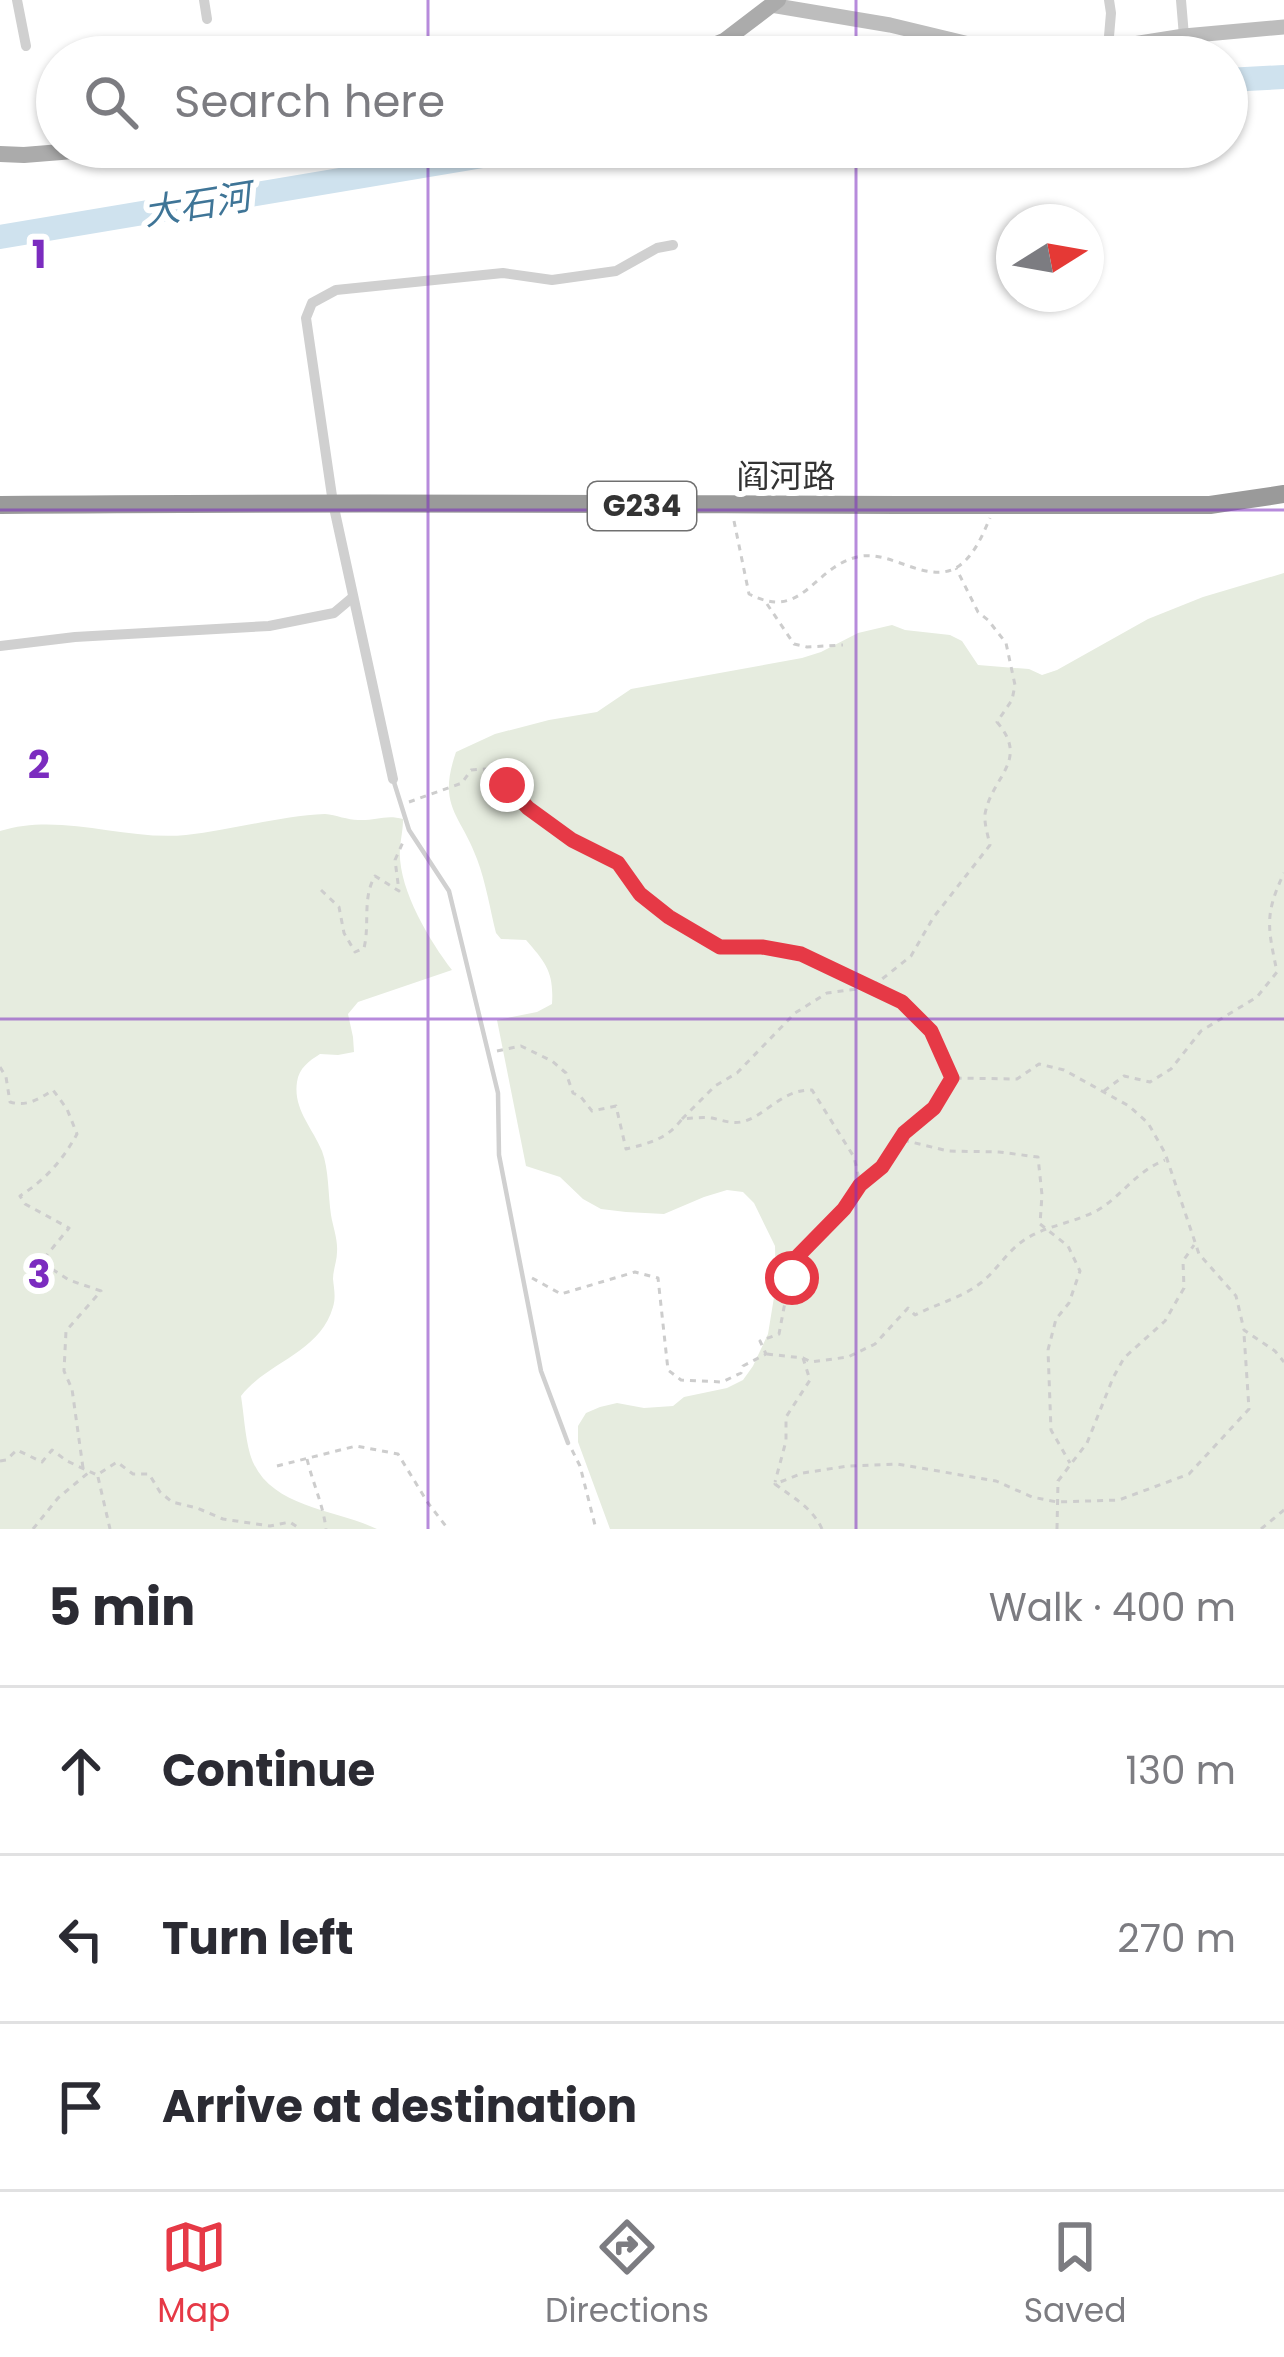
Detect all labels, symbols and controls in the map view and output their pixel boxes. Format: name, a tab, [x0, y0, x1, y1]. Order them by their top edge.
search box	[36, 36, 1248, 168]
icon: search	[78, 69, 144, 135]
text: Search here	[174, 70, 445, 133]
water label: 大石河	[140, 170, 260, 238]
north arrow	[996, 204, 1104, 312]
text: 1	[32, 227, 46, 282]
street label: 阎河路	[737, 453, 836, 500]
road number: G234	[588, 482, 696, 530]
text: 2	[28, 737, 50, 792]
route end	[480, 758, 534, 812]
text: 3	[27, 1247, 51, 1302]
route start	[765, 1251, 819, 1305]
text: 5 min	[48, 1571, 195, 1643]
text: Walk · 400 m	[989, 1580, 1236, 1635]
icon: ahead	[48, 1738, 114, 1804]
text: Continue	[162, 1739, 375, 1802]
text: 130 m	[1125, 1743, 1236, 1798]
icon: left	[48, 1906, 114, 1972]
text: Turn left	[162, 1907, 354, 1970]
text: 270 m	[1117, 1911, 1236, 1966]
icon: arrive	[48, 2074, 114, 2140]
text: Arrive at destination	[162, 2075, 637, 2138]
tab: Map	[157, 2214, 230, 2336]
tab: Directions	[545, 2214, 709, 2336]
tab: Saved	[1024, 2214, 1127, 2336]

